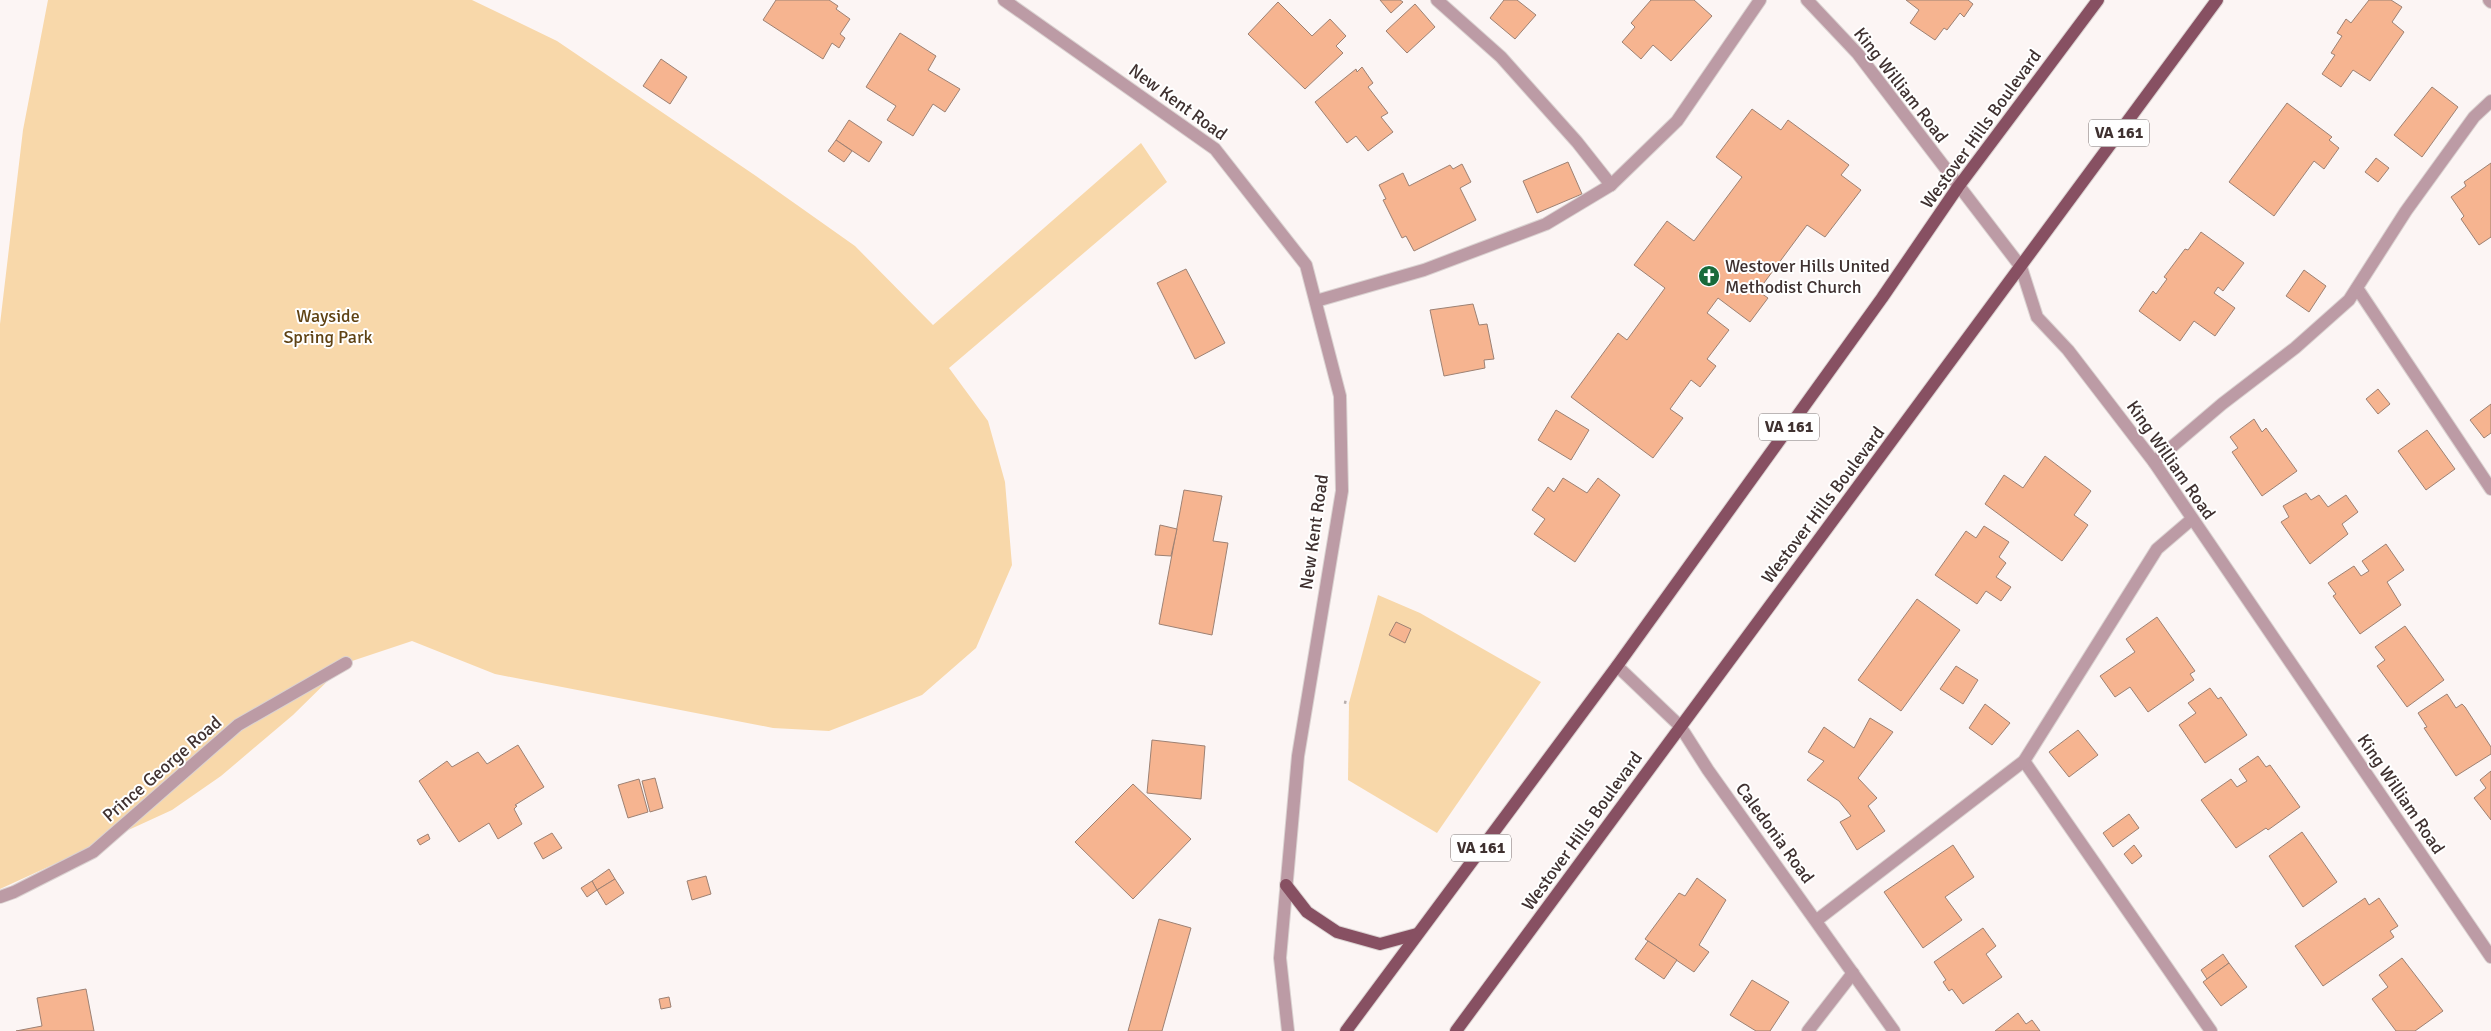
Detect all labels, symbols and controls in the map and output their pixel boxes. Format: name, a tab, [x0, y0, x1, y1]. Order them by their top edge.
street label: King William Road	[1849, 23, 1953, 147]
street label: Westover Hills Boulevard	[1916, 45, 2046, 213]
street label: New Kent Road	[1125, 59, 1231, 145]
road number: VA 161	[2089, 120, 2149, 146]
place label: Westover Hills United Methodist Church	[1725, 255, 1890, 298]
church icon: Westover Hills United Methodist Church	[1697, 264, 1721, 288]
park label: Wayside Spring Park	[283, 305, 373, 348]
street label: King William Road	[2122, 396, 2220, 524]
road number: VA 161	[1759, 414, 1819, 441]
street label: Westover Hills Boulevard	[1757, 422, 1889, 588]
street label: New Kent Road	[1295, 473, 1333, 591]
street label: Prince George Road	[98, 711, 226, 827]
street label: King William Road	[2353, 730, 2449, 858]
street label: Westover Hills Boulevard	[1517, 747, 1647, 915]
street label: Caledonia Road	[1731, 778, 1819, 888]
road number: VA 161	[1451, 834, 1511, 861]

